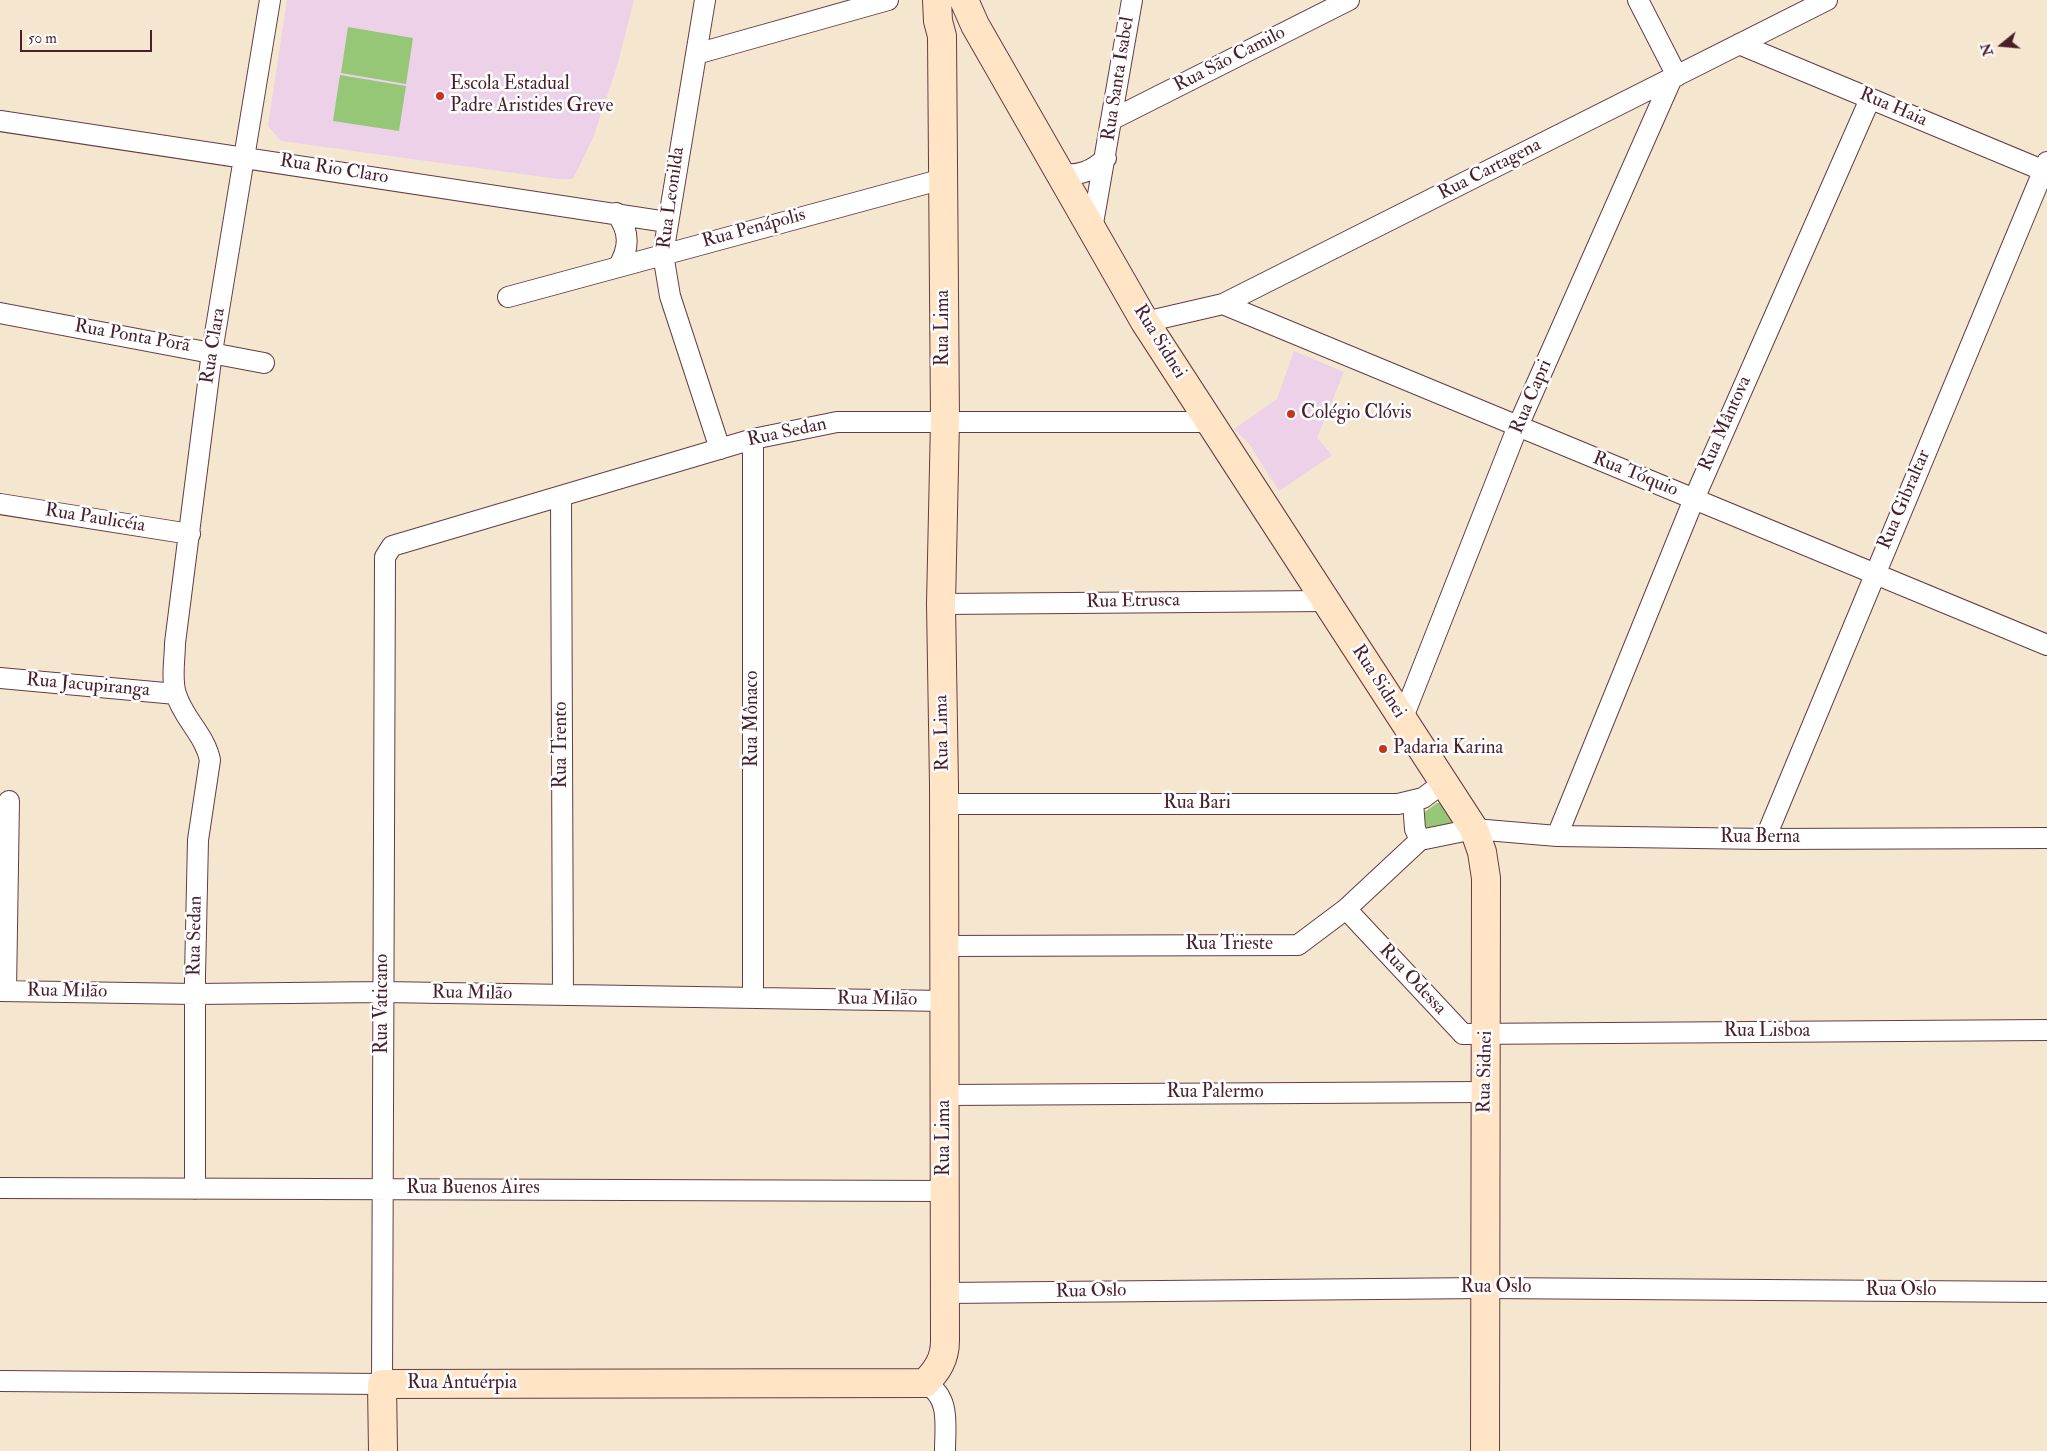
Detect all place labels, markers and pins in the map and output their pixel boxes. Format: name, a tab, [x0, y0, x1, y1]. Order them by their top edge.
place label: Escola Estadual Padre Aristides Greve	[450, 74, 613, 118]
marker: Escola Estadual Padre Aristides Greve	[434, 90, 446, 102]
place label: Colégio Clóvis	[1301, 403, 1412, 425]
marker: Colégio Clóvis	[1285, 408, 1297, 420]
place label: Padaria Karina	[1393, 738, 1503, 760]
marker: Padaria Karina	[1377, 743, 1389, 755]

